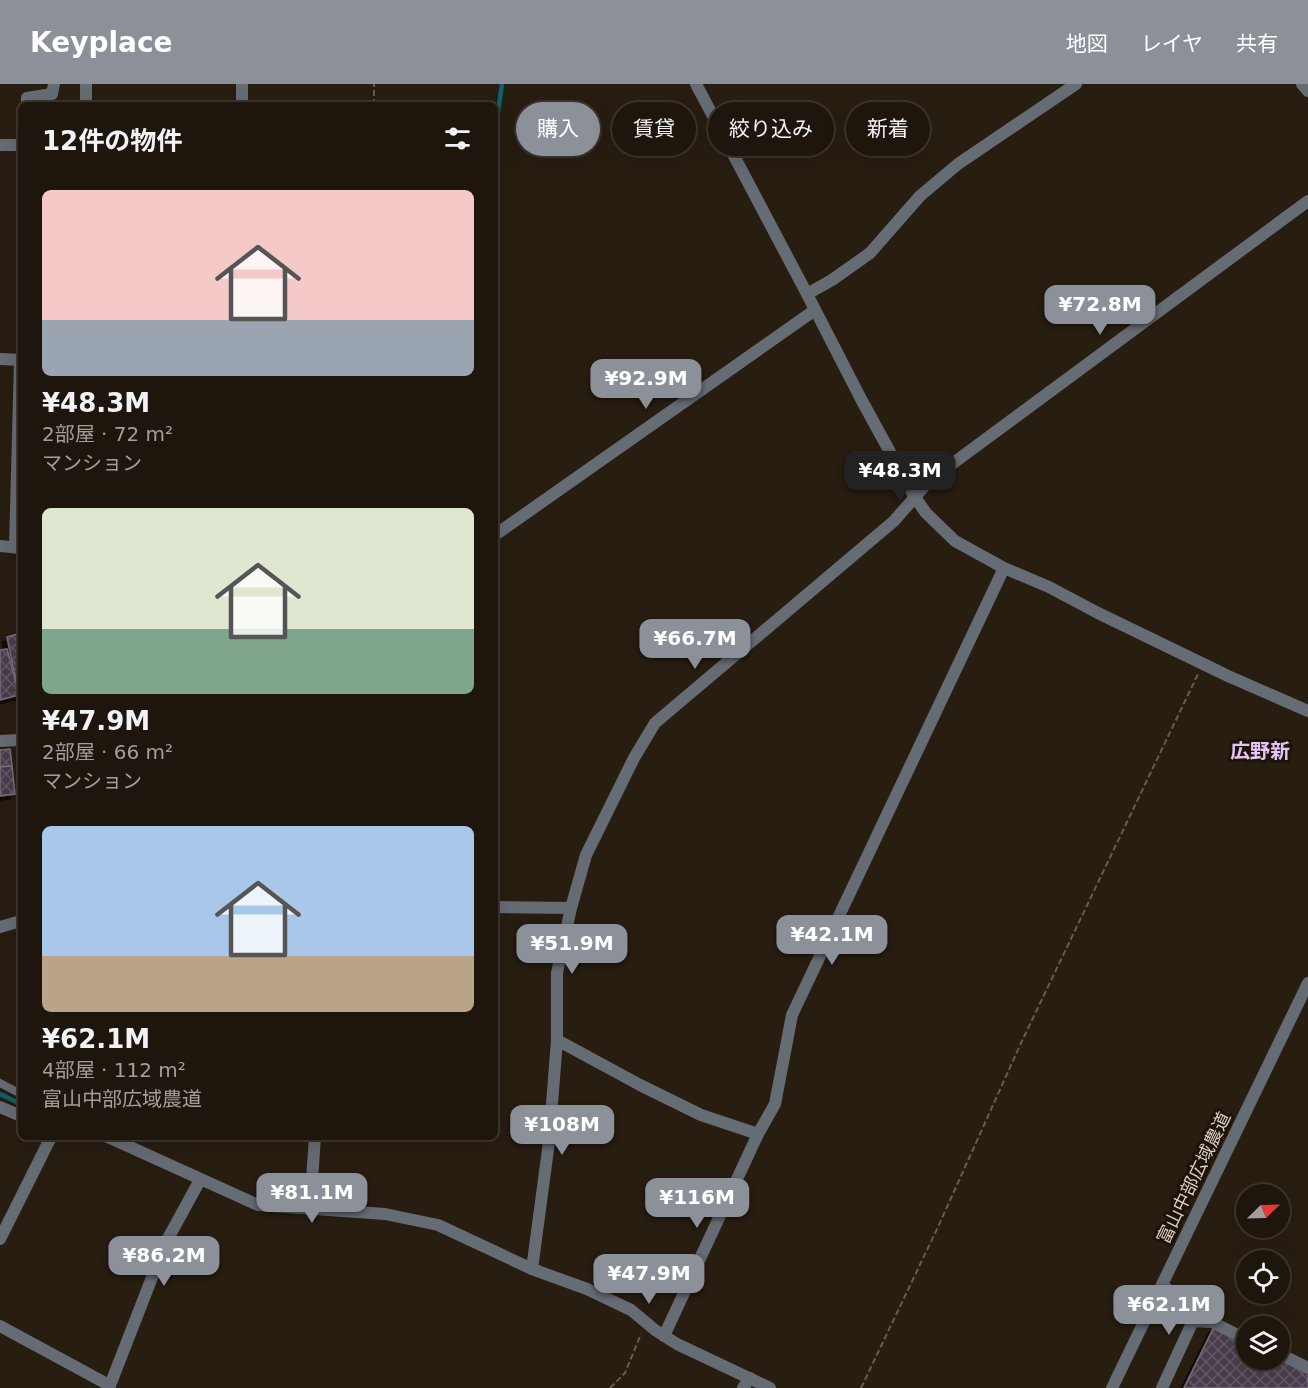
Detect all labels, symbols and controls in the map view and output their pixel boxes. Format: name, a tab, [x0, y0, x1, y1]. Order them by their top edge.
text: Keyplace	[30, 26, 173, 59]
text: 地図	[1066, 32, 1108, 56]
text: レイヤ	[1141, 32, 1203, 56]
text: 共有	[1236, 32, 1278, 56]
chip: 購入	[516, 102, 600, 156]
chip: 賃貸	[612, 102, 696, 156]
chip: 絞り込み	[708, 102, 834, 156]
chip: 新着	[846, 102, 930, 156]
icon: filters	[441, 122, 474, 155]
text: 12件の物件	[42, 126, 182, 156]
icon: home	[204, 229, 312, 337]
pin: ¥72.8M	[1051, 285, 1149, 336]
text: ¥72.8M	[1058, 292, 1142, 316]
pin: ¥92.9M	[597, 359, 695, 410]
text: ¥92.9M	[604, 366, 688, 390]
text: ¥48.3M	[42, 388, 150, 418]
text: 2部屋 · 72 m²	[42, 422, 173, 446]
text: マンション	[42, 451, 142, 475]
pin: ¥48.3M	[851, 451, 949, 502]
text: ¥48.3M	[858, 458, 942, 482]
icon: home	[204, 547, 312, 655]
pin: ¥66.7M	[646, 619, 744, 670]
text: ¥66.7M	[653, 626, 737, 650]
text: ¥47.9M	[42, 706, 150, 736]
district label: 広野新	[1230, 739, 1290, 763]
text: 2部屋 · 66 m²	[42, 740, 173, 764]
text: マンション	[42, 769, 142, 793]
icon: home	[204, 865, 312, 973]
pin: ¥42.1M	[783, 915, 881, 966]
text: ¥42.1M	[790, 922, 874, 946]
pin: ¥51.9M	[523, 924, 621, 975]
text: ¥51.9M	[530, 931, 614, 955]
text: ¥62.1M	[42, 1024, 150, 1054]
text: 4部屋 · 112 m²	[42, 1058, 186, 1082]
text: 富山中部広域農道	[42, 1087, 202, 1111]
pin: ¥108M	[520, 1105, 604, 1156]
street label: 富山中部広域農道	[1153, 1108, 1235, 1247]
text: ¥108M	[524, 1112, 600, 1136]
pin: ¥81.1M	[263, 1173, 361, 1224]
pin: ¥116M	[655, 1178, 739, 1229]
text: ¥81.1M	[270, 1180, 354, 1204]
north arrow	[1236, 1184, 1290, 1238]
map controls	[1236, 1184, 1290, 1370]
text: ¥116M	[659, 1185, 735, 1209]
pin: ¥86.2M	[115, 1236, 213, 1287]
text: ¥86.2M	[122, 1243, 206, 1267]
button: locate	[1236, 1250, 1290, 1304]
pin: ¥47.9M	[600, 1254, 698, 1305]
text: ¥47.9M	[607, 1261, 691, 1285]
pin: ¥62.1M	[1120, 1285, 1218, 1336]
text: ¥62.1M	[1127, 1292, 1211, 1316]
button: layers	[1236, 1316, 1290, 1370]

